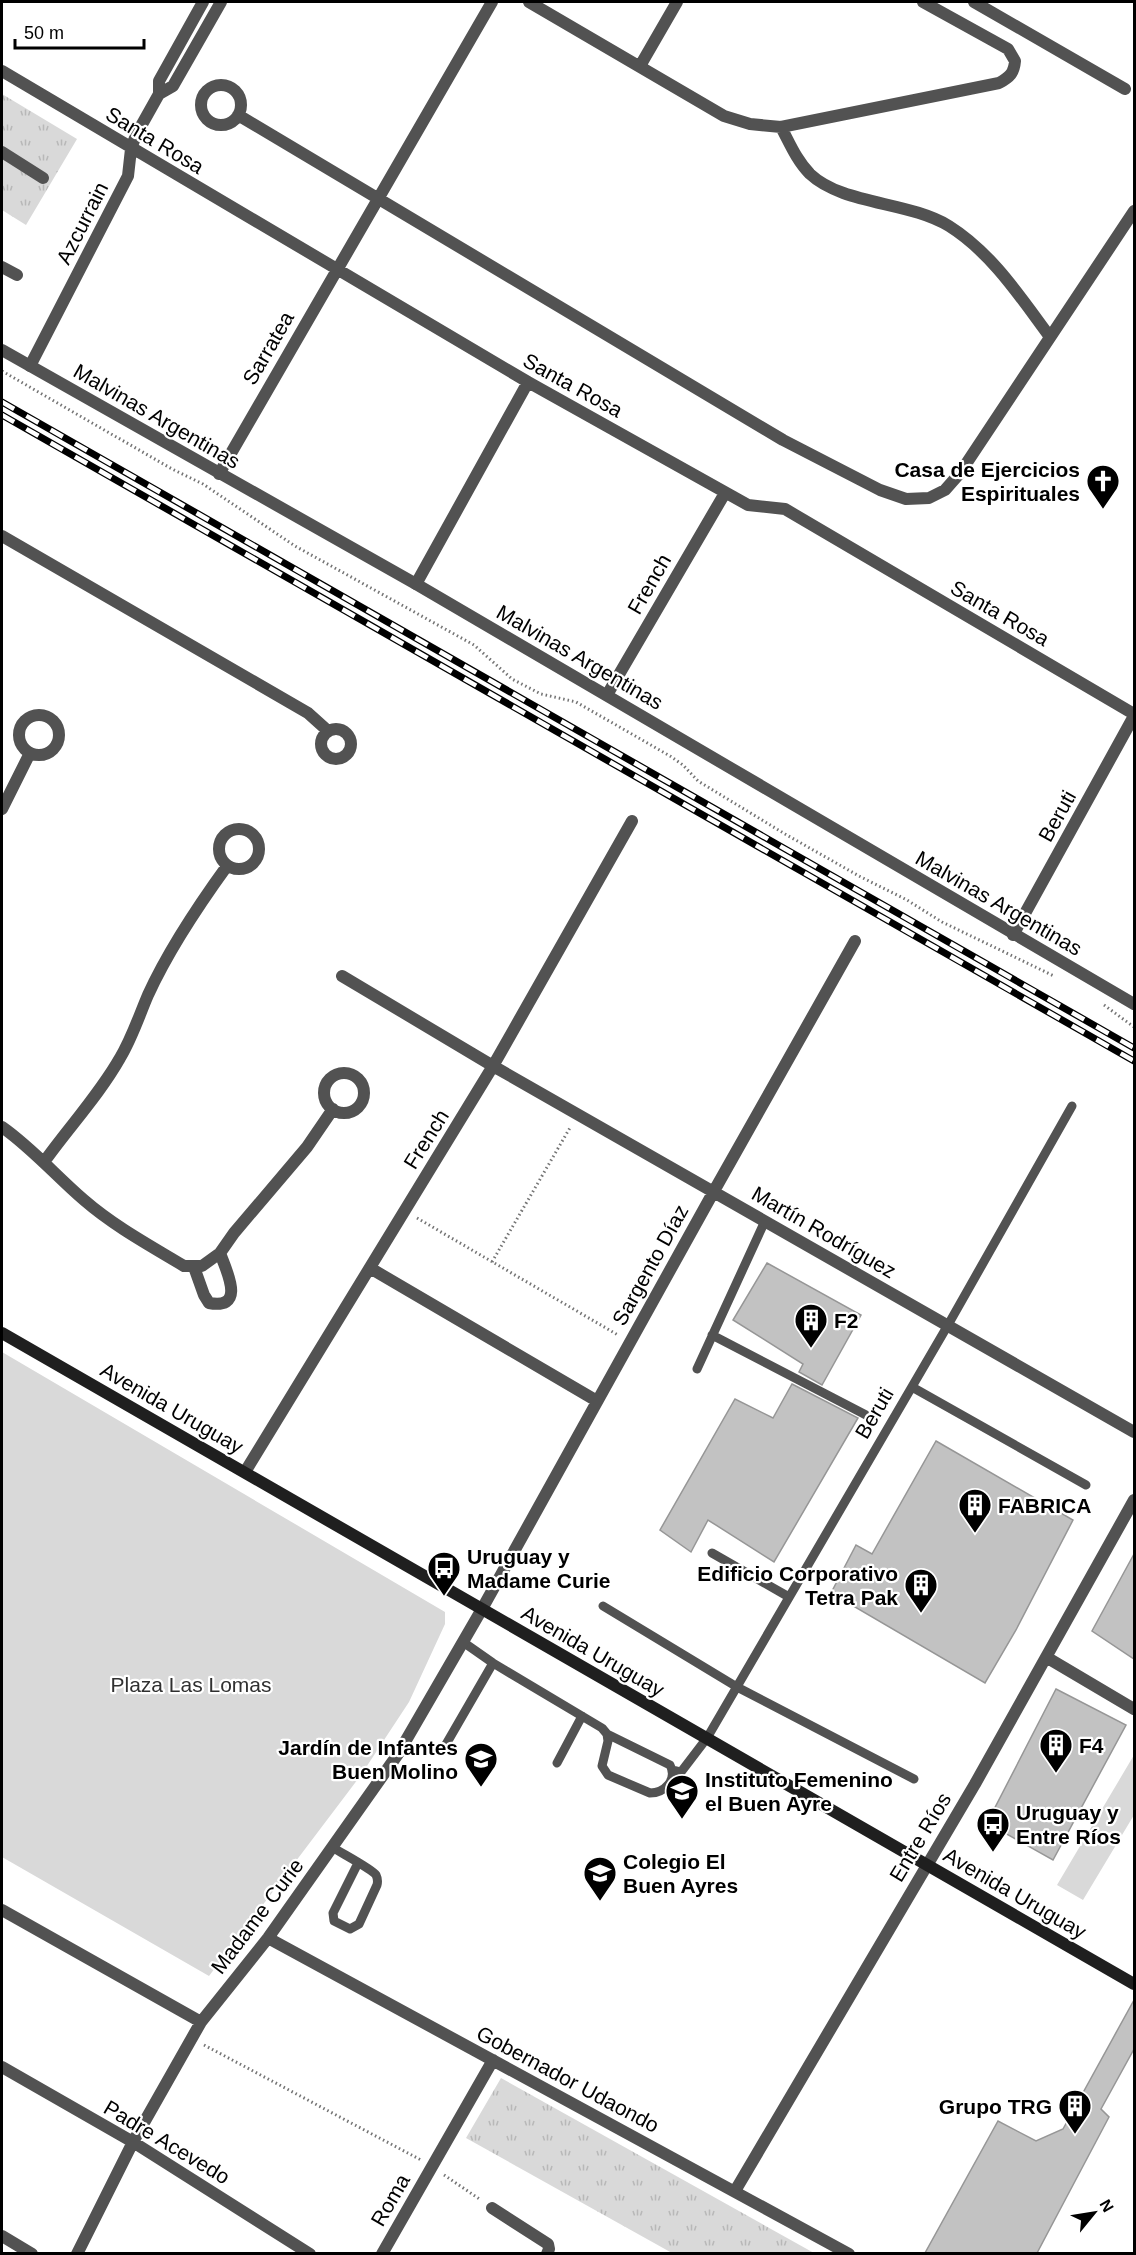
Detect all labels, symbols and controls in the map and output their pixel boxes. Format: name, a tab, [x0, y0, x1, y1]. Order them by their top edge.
scale bar	[15, 12, 144, 50]
text: 50 m	[24, 23, 64, 43]
street label: Santa Rosa	[102, 102, 208, 178]
street label: Azcurrain	[52, 178, 112, 268]
street label: Sarratea	[238, 307, 298, 389]
street label: Santa Rosa	[519, 348, 627, 422]
street label: Malvinas Argentinas	[70, 359, 244, 473]
place label: Casa de Ejercicios Espirituales	[894, 458, 1080, 505]
church icon: Casa de Ejercicios Espirituales	[1085, 463, 1121, 510]
street label: French	[623, 550, 675, 618]
street label: Santa Rosa	[947, 576, 1054, 651]
street label: Malvinas Argentinas	[493, 600, 667, 714]
street label: Beruti	[1034, 786, 1080, 846]
street label: Malvinas Argentinas	[912, 846, 1086, 960]
street label: French	[399, 1105, 453, 1173]
street label: Martín Rodríguez	[748, 1181, 900, 1283]
street label: Sargento Díaz	[607, 1201, 693, 1329]
building icon: F2	[793, 1302, 829, 1349]
place label: F2	[834, 1309, 859, 1332]
street label: Avenida Uruguay	[97, 1358, 248, 1458]
street label: Beruti	[850, 1383, 898, 1443]
building icon: FABRICA	[957, 1487, 993, 1534]
place label: FABRICA	[998, 1494, 1091, 1517]
place label: Uruguay y Madame Curie	[467, 1545, 611, 1592]
bus stop icon: Uruguay y Madame Curie	[426, 1550, 462, 1597]
place label: Edificio Corporativo Tetra Pak	[697, 1562, 898, 1609]
building icon: Edificio Corporativo Tetra Pak	[903, 1567, 939, 1614]
street label: Avenida Uruguay	[518, 1601, 669, 1701]
park label: Plaza Las Lomas	[110, 1673, 272, 1696]
building icon: F4	[1038, 1727, 1074, 1774]
place label: F4	[1079, 1734, 1104, 1757]
place label: Jardín de Infantes Buen Molino	[278, 1736, 458, 1783]
school or university icon: Jardín de Infantes Buen Molino	[463, 1741, 499, 1788]
place label: Instituto Femenino el Buen Ayre	[705, 1768, 893, 1815]
school or university icon: Instituto Femenino el Buen Ayre	[664, 1773, 700, 1820]
street label: Entre Ríos	[885, 1789, 955, 1885]
place label: Uruguay y Entre Ríos	[1016, 1801, 1121, 1848]
bus stop icon: Uruguay y Entre Ríos	[975, 1806, 1011, 1853]
street label: Avenida Uruguay	[940, 1843, 1091, 1943]
place label: Colegio El Buen Ayres	[623, 1850, 738, 1897]
street label: Madame Curie	[206, 1854, 308, 1978]
school or university icon: Colegio El Buen Ayres	[582, 1855, 618, 1902]
street label: Gobernador Udaondo	[473, 2021, 663, 2137]
building icon: Grupo TRG	[1057, 2088, 1093, 2135]
street label: Padre Acevedo	[100, 2095, 234, 2189]
place label: Grupo TRG	[939, 2095, 1052, 2118]
street label: Roma	[366, 2170, 414, 2230]
north arrow	[1064, 2183, 1124, 2243]
text: N	[1096, 2196, 1117, 2215]

